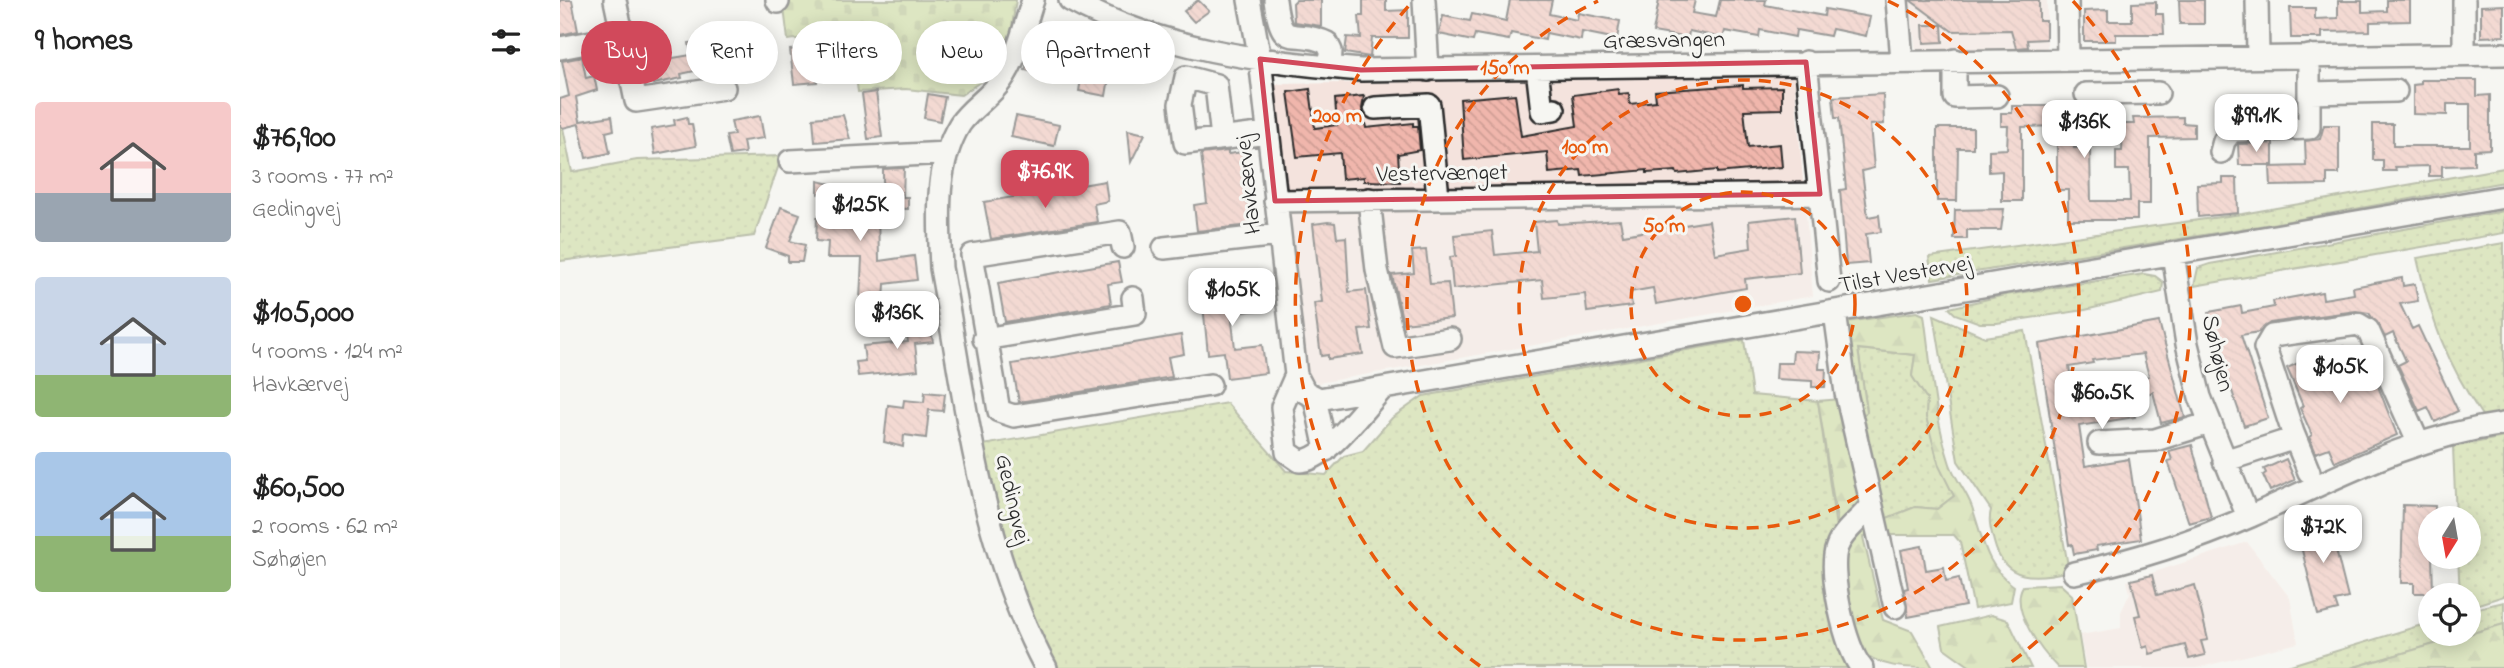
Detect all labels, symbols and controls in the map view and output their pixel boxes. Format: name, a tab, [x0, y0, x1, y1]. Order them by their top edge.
text: 9 homes	[35, 20, 133, 64]
chip: Buy	[581, 21, 672, 84]
chip: Rent	[686, 21, 778, 84]
chip: Filters	[792, 21, 902, 84]
chip: New	[916, 21, 1007, 84]
chip: Apartment	[1021, 21, 1175, 84]
icon: filters	[487, 23, 525, 61]
street label: Græsvangen	[1603, 23, 1726, 60]
text: 150 m	[1480, 54, 1530, 84]
pin: $99.1K	[2199, 94, 2313, 154]
pin: $136K	[2035, 100, 2133, 160]
text: $99.1K	[2231, 100, 2281, 133]
text: 200 m	[1311, 102, 1362, 132]
text: $136K	[2058, 106, 2110, 139]
text: $76,900	[252, 117, 336, 161]
icon: home	[91, 130, 175, 214]
street label: Havkærvej	[1227, 132, 1272, 236]
text: 100 m	[1562, 133, 1608, 163]
pin: $76.9K	[988, 150, 1102, 210]
text: $76.9K	[1017, 156, 1073, 189]
street label: Vestervænget	[1375, 156, 1508, 193]
text: 3 rooms · 77 m²	[252, 161, 394, 194]
pin: $125K	[811, 184, 909, 243]
text: $125K	[832, 189, 888, 222]
text: Gedingvej	[252, 194, 340, 227]
text: 50 m	[1643, 212, 1685, 242]
street label: Tilst Vestervej	[1836, 246, 1976, 304]
pin: $105K	[1183, 268, 1281, 328]
text: $105K	[1204, 274, 1260, 307]
text: $105,000	[252, 292, 354, 336]
pin: $136K	[848, 292, 946, 351]
centre of rings	[1731, 292, 1755, 316]
text: $136K	[871, 297, 923, 330]
icon: home	[91, 305, 175, 389]
street label: Søhøjen	[2191, 312, 2242, 395]
text: 4 rooms · 124 m²	[252, 336, 403, 369]
pin: $105K	[2291, 346, 2389, 405]
text: $105K	[2312, 351, 2368, 384]
text: Havkærvej	[252, 369, 348, 402]
pin: $60.5K	[2045, 372, 2159, 431]
text: $60.5K	[2071, 377, 2133, 410]
street label: Gedingvej	[984, 451, 1039, 549]
text: $60,500	[252, 467, 345, 511]
icon: home	[91, 480, 175, 564]
pin: $72K	[2282, 505, 2364, 565]
north arrow	[2418, 506, 2482, 569]
map controls	[2418, 506, 2481, 646]
text: 2 rooms · 62 m²	[252, 511, 398, 544]
text: $72K	[2300, 511, 2346, 544]
text: Søhøjen	[252, 544, 327, 577]
button: locate	[2418, 583, 2481, 646]

